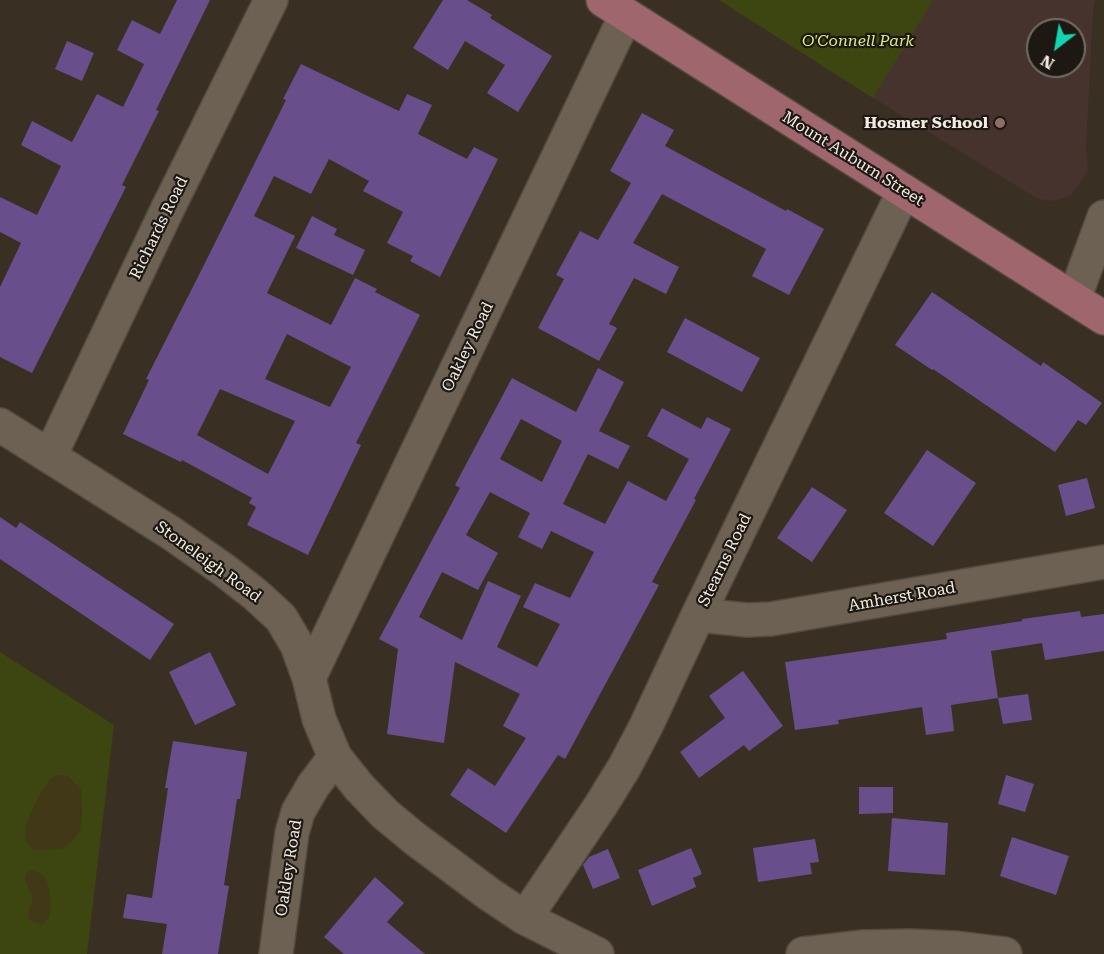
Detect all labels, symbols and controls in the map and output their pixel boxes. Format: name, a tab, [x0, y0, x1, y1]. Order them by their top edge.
north arrow	[1026, 18, 1086, 78]
park label: O'Connell Park	[802, 31, 914, 51]
text: N	[1037, 51, 1058, 73]
street label: Mount Auburn Street	[779, 108, 927, 210]
place label: Hosmer School	[864, 113, 988, 133]
marker: Hosmer School	[993, 116, 1007, 130]
street label: Richards Road	[126, 174, 192, 282]
street label: Oakley Road	[438, 299, 498, 395]
street label: Stearns Road	[694, 510, 756, 610]
street label: Stoneleigh Road	[151, 517, 265, 607]
street label: Amherst Road	[847, 578, 957, 616]
street label: Oakley Road	[272, 818, 306, 918]

